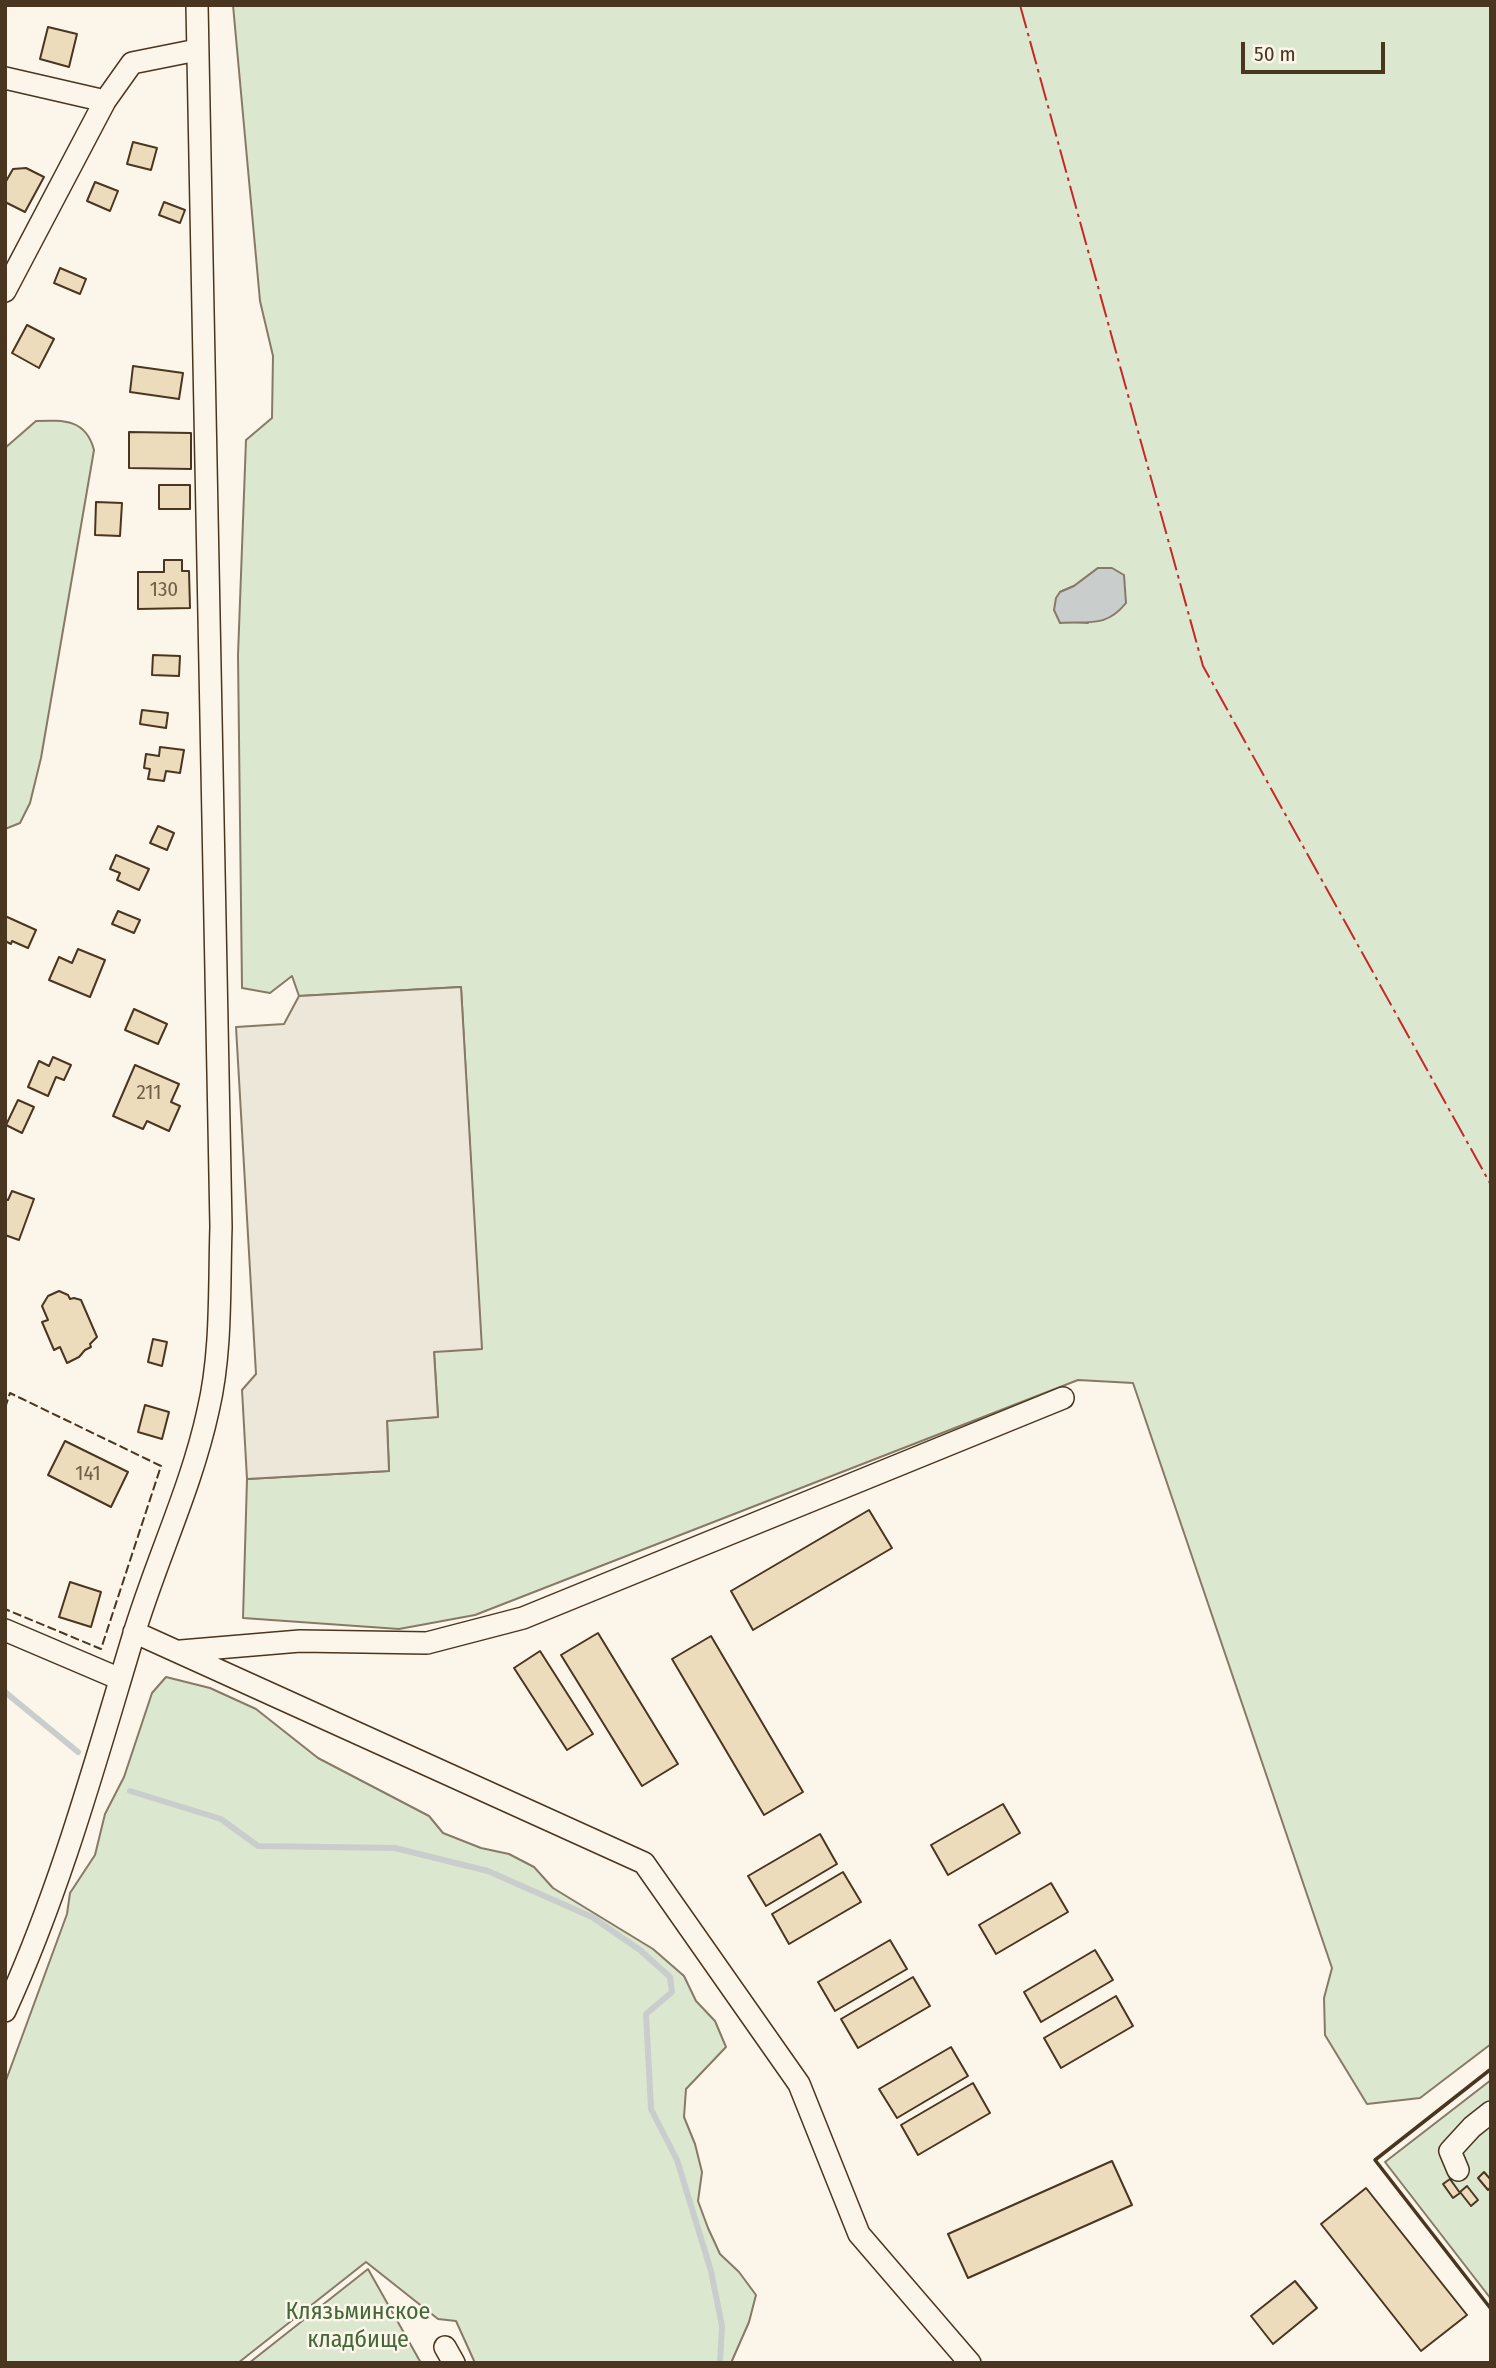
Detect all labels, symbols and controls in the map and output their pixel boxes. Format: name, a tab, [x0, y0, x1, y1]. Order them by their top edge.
scale bar	[1244, 28, 1388, 72]
text: 50 m	[1254, 41, 1296, 67]
house number: 130	[150, 577, 178, 603]
house number: 211	[137, 1080, 161, 1106]
house number: 141	[75, 1461, 101, 1487]
park label: Клязьминское кладбище	[286, 2298, 430, 2354]

